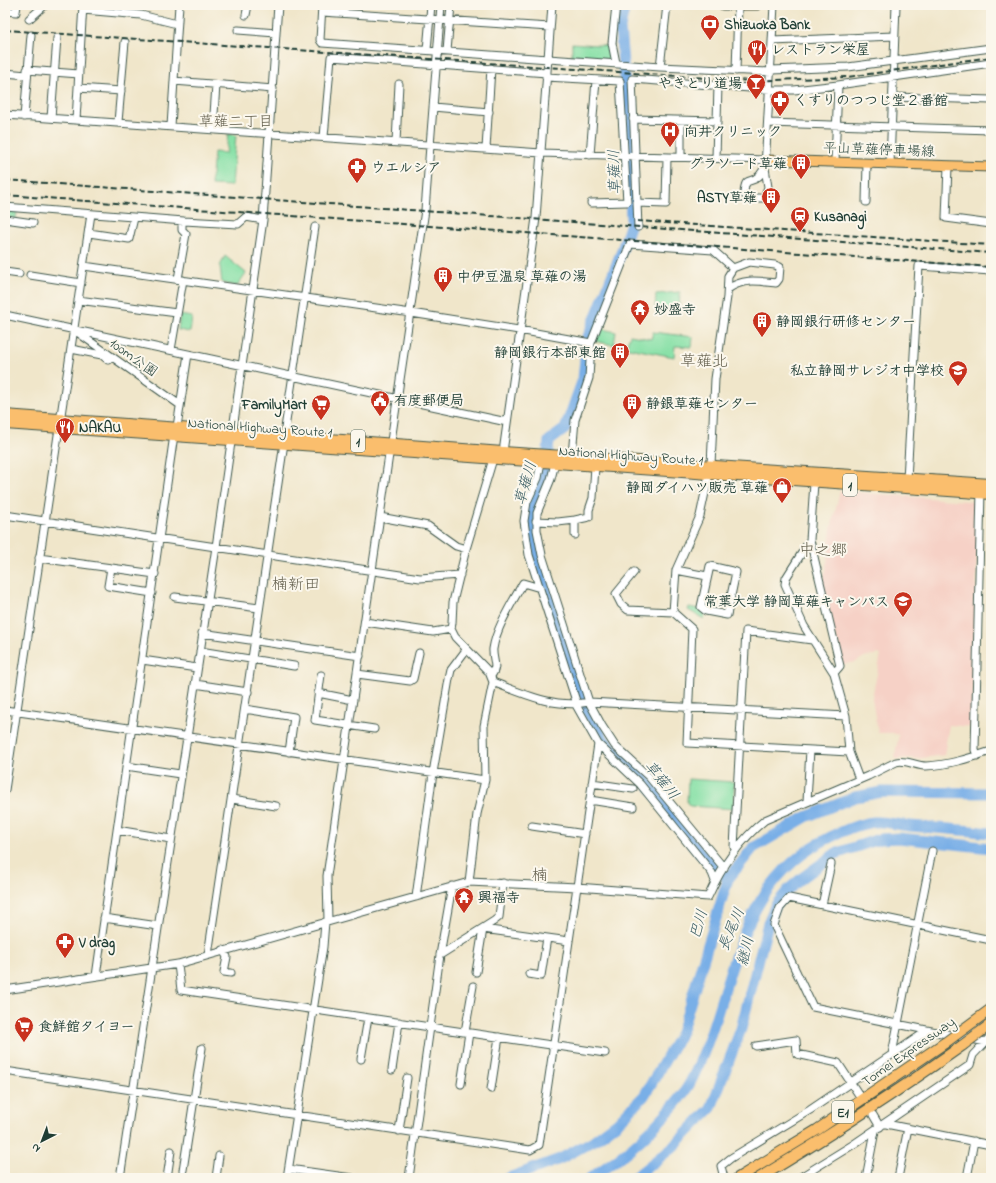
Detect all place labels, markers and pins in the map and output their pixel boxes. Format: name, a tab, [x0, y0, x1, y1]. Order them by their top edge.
bank icon: Shizuoka Bank	[699, 13, 721, 41]
place label: Shizuoka Bank	[724, 15, 811, 36]
restaurant icon: レストラン栄屋	[746, 38, 768, 66]
place label: レストラン栄屋	[771, 40, 870, 61]
bar icon: やきとり道場	[745, 72, 767, 100]
place label: やきとり道場	[658, 74, 742, 95]
pharmacy icon: くすりのつつじ堂２番館	[769, 89, 791, 117]
place label: くすりのつつじ堂２番館	[794, 91, 948, 112]
hospital icon: 向井クリニック	[659, 120, 681, 148]
place label: 向井クリニック	[684, 122, 782, 143]
building icon: グラソード草薙	[790, 152, 812, 180]
place label: グラソード草薙	[689, 154, 787, 175]
pharmacy icon: ウエルシア	[346, 156, 368, 184]
place label: ウエルシア	[371, 158, 441, 179]
building icon: ASTY草薙	[760, 186, 782, 214]
place label: ASTY草薙	[697, 188, 757, 209]
station icon: Kusanagi	[789, 205, 811, 233]
place label: Kusanagi	[814, 207, 867, 230]
building icon: 中伊豆温泉 草薙の湯	[432, 265, 454, 293]
place label: 中伊豆温泉 草薙の湯	[457, 267, 587, 288]
temple icon: 妙盛寺	[629, 298, 651, 326]
place label: 妙盛寺	[654, 300, 696, 321]
building icon: 静岡銀行研修センター	[751, 310, 773, 338]
place label: 静岡銀行研修センター	[776, 312, 916, 333]
building icon: 静岡銀行本部東館	[609, 341, 631, 369]
place label: 静岡銀行本部東館	[494, 343, 606, 364]
school or university icon: 私立静岡サレジオ中学校	[947, 359, 969, 387]
place label: 私立静岡サレジオ中学校	[790, 361, 944, 382]
public building icon: 有度郵便局	[369, 389, 391, 417]
place label: 有度郵便局	[394, 391, 464, 412]
building icon: 静銀草薙センター	[621, 392, 643, 420]
supermarket icon: FamilyMart	[310, 393, 332, 421]
place label: 静銀草薙センター	[646, 394, 758, 415]
place label: FamilyMart	[241, 395, 307, 418]
restaurant icon: NAKAU	[54, 416, 76, 444]
place label: NAKAU	[79, 418, 121, 439]
shop icon: 静岡ダイハツ販売 草薙	[771, 476, 793, 504]
place label: 静岡ダイハツ販売 草薙	[626, 478, 768, 499]
school or university icon: 常葉大学 静岡草薙キャンパス	[892, 590, 914, 618]
place label: 常葉大学 静岡草薙キャンパス	[704, 592, 889, 613]
temple icon: 興福寺	[453, 886, 475, 914]
place label: 興福寺	[478, 888, 520, 909]
pharmacy icon: V drag	[54, 931, 76, 959]
place label: V drag	[78, 933, 116, 956]
supermarket icon: 食鮮館タイヨー	[13, 1015, 35, 1043]
place label: 食鮮館タイヨー	[38, 1017, 135, 1038]

